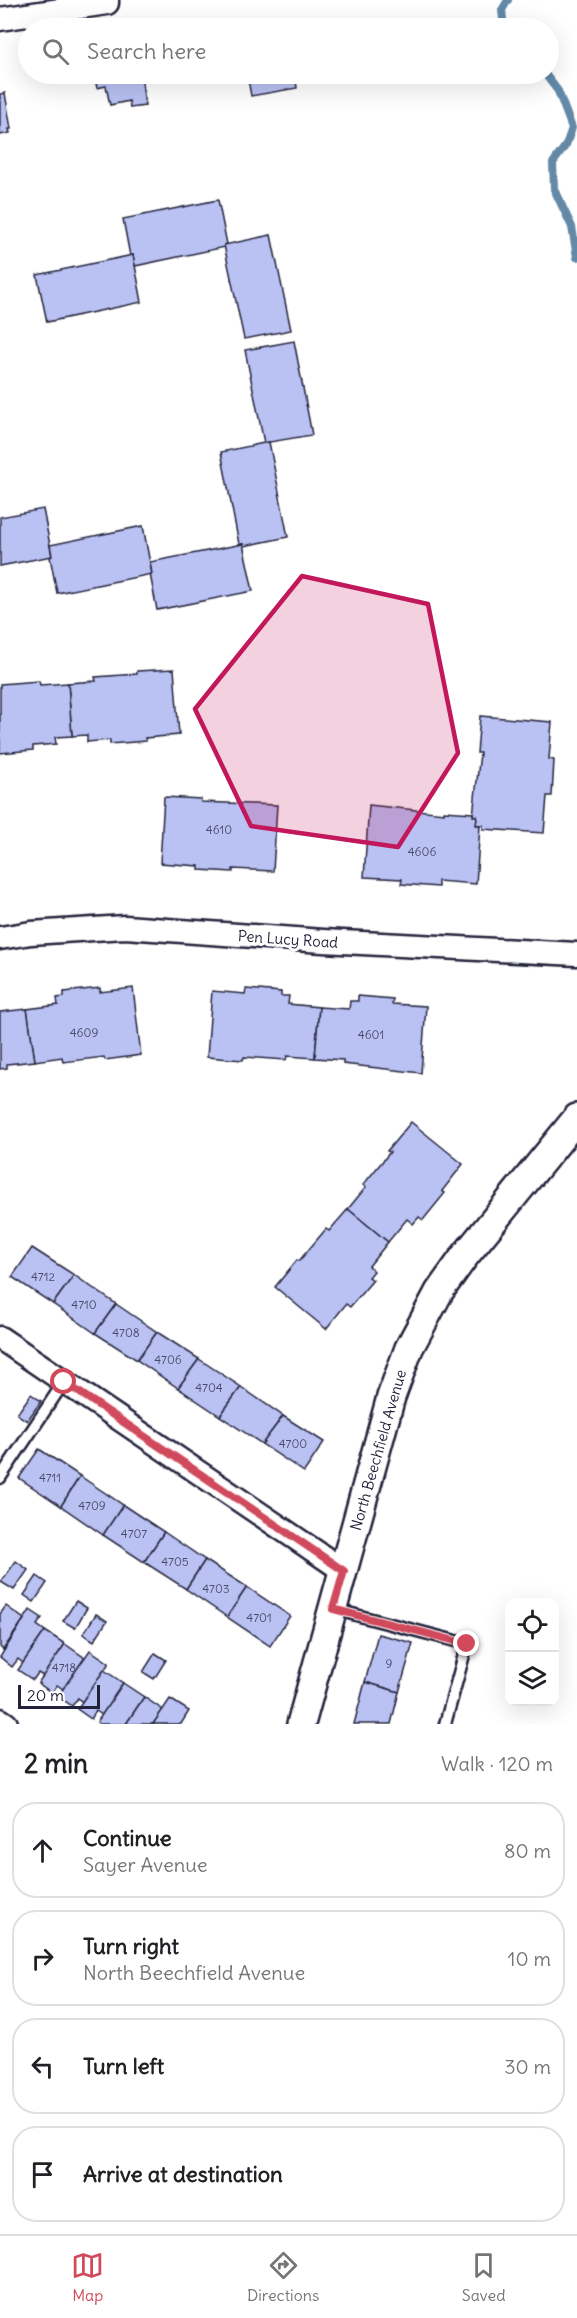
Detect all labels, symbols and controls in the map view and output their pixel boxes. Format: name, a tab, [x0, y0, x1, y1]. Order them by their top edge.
search box	[18, 18, 559, 84]
icon: search	[39, 35, 72, 68]
text: Search here	[87, 37, 206, 65]
house number: 4610	[206, 822, 232, 837]
house number: 4606	[408, 844, 436, 859]
street label: Pen Lucy Road	[237, 926, 339, 952]
house number: 4609	[70, 1025, 98, 1040]
house number: 4601	[358, 1027, 384, 1042]
house number: 4712	[31, 1269, 55, 1284]
house number: 4710	[71, 1297, 97, 1312]
house number: 4708	[112, 1325, 140, 1340]
house number: 4706	[154, 1352, 182, 1367]
street label: North Beechfield Avenue	[346, 1367, 410, 1533]
route start	[50, 1368, 76, 1394]
house number: 4704	[195, 1380, 223, 1395]
house number: 4700	[279, 1436, 307, 1451]
house number: 4711	[39, 1470, 61, 1485]
house number: 4709	[78, 1498, 106, 1513]
house number: 4707	[121, 1526, 147, 1541]
house number: 4705	[161, 1554, 189, 1569]
house number: 4703	[202, 1581, 230, 1596]
map controls	[505, 1598, 559, 1706]
button: locate	[505, 1598, 559, 1652]
house number: 4701	[246, 1610, 272, 1625]
route end	[453, 1630, 479, 1656]
button: layers	[505, 1652, 559, 1706]
house number: 9	[386, 1656, 393, 1671]
house number: 4718	[52, 1660, 76, 1675]
scale bar	[18, 1682, 100, 1710]
text: 20 m	[27, 1685, 64, 1705]
text: 2 min	[24, 1747, 88, 1780]
text: Walk · 120 m	[441, 1751, 553, 1776]
text: Continue	[83, 1824, 172, 1852]
icon: ahead	[26, 1834, 59, 1867]
text: 80 m	[504, 1838, 551, 1863]
text: Sayer Avenue	[83, 1852, 208, 1877]
text: Turn right	[83, 1932, 179, 1960]
icon: right	[26, 1942, 59, 1975]
text: 10 m	[508, 1946, 551, 1971]
text: North Beechfield Avenue	[83, 1960, 305, 1985]
icon: left	[26, 2050, 59, 2083]
text: Turn left	[83, 2052, 164, 2080]
text: 30 m	[504, 2054, 551, 2079]
icon: arrive	[26, 2158, 59, 2191]
text: Arrive at destination	[83, 2160, 283, 2188]
tab: Map	[71, 2249, 104, 2305]
tab: Directions	[247, 2249, 319, 2305]
tab: Saved	[462, 2249, 506, 2305]

